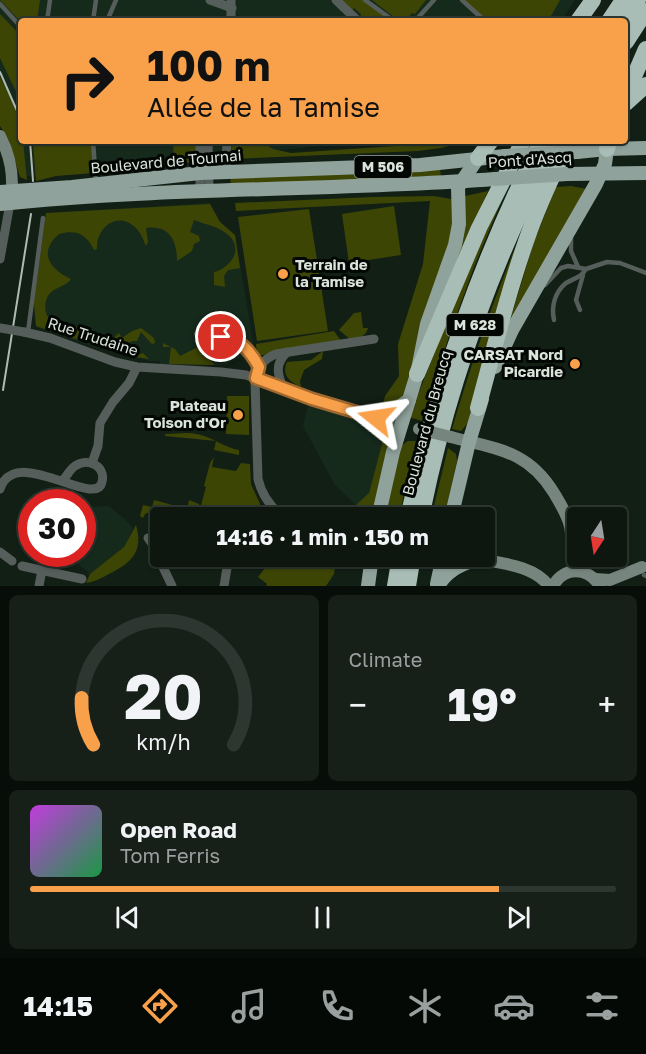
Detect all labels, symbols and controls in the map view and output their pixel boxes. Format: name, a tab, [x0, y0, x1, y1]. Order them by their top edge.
text: 100 m	[147, 40, 270, 90]
icon: right	[48, 42, 126, 120]
text: Allée de la Tamise	[147, 91, 380, 123]
street label: Boulevard de Tournai	[90, 145, 242, 177]
street label: Pont d'Ascq	[487, 147, 573, 171]
road number: M 506	[354, 156, 412, 178]
place label: Terrain de la Tamise	[295, 255, 368, 290]
marker: Terrain de la Tamise	[276, 267, 290, 281]
pin	[195, 311, 246, 362]
street label: Rue Trudaine	[46, 313, 141, 359]
road number: M 628	[446, 314, 504, 336]
icon: arrive	[204, 320, 237, 353]
place label: CARSAT Nord Picardie	[464, 345, 563, 380]
street label: Boulevard du Breucq	[398, 348, 454, 497]
marker: CARSAT Nord Picardie	[568, 357, 582, 371]
position arrow	[344, 386, 408, 450]
place label: Plateau Toison d'Or	[144, 396, 226, 431]
marker: Plateau Toison d'Or	[231, 408, 245, 422]
speed limit sign: 30	[18, 489, 96, 567]
north arrow	[567, 507, 627, 567]
map controls	[567, 507, 627, 567]
text: 14:16 · 1 min · 150 m	[216, 523, 429, 550]
text: Climate	[349, 647, 422, 671]
text: 20	[124, 658, 203, 733]
text: 19°	[448, 677, 517, 731]
text: −	[349, 685, 367, 724]
text: +	[598, 685, 616, 724]
text: km/h	[136, 729, 191, 755]
text: Open Road	[120, 816, 237, 843]
text: Tom Ferris	[120, 843, 220, 867]
icon: previous	[111, 901, 144, 934]
icon: pause	[306, 901, 339, 934]
icon: next	[502, 901, 535, 934]
icon: directions	[139, 985, 181, 1027]
icon: music	[228, 985, 270, 1027]
icon: phone	[316, 985, 358, 1027]
icon: climate	[404, 985, 446, 1027]
icon: car	[493, 985, 535, 1027]
icon: filters	[581, 985, 623, 1027]
text: 14:15	[23, 990, 93, 1022]

